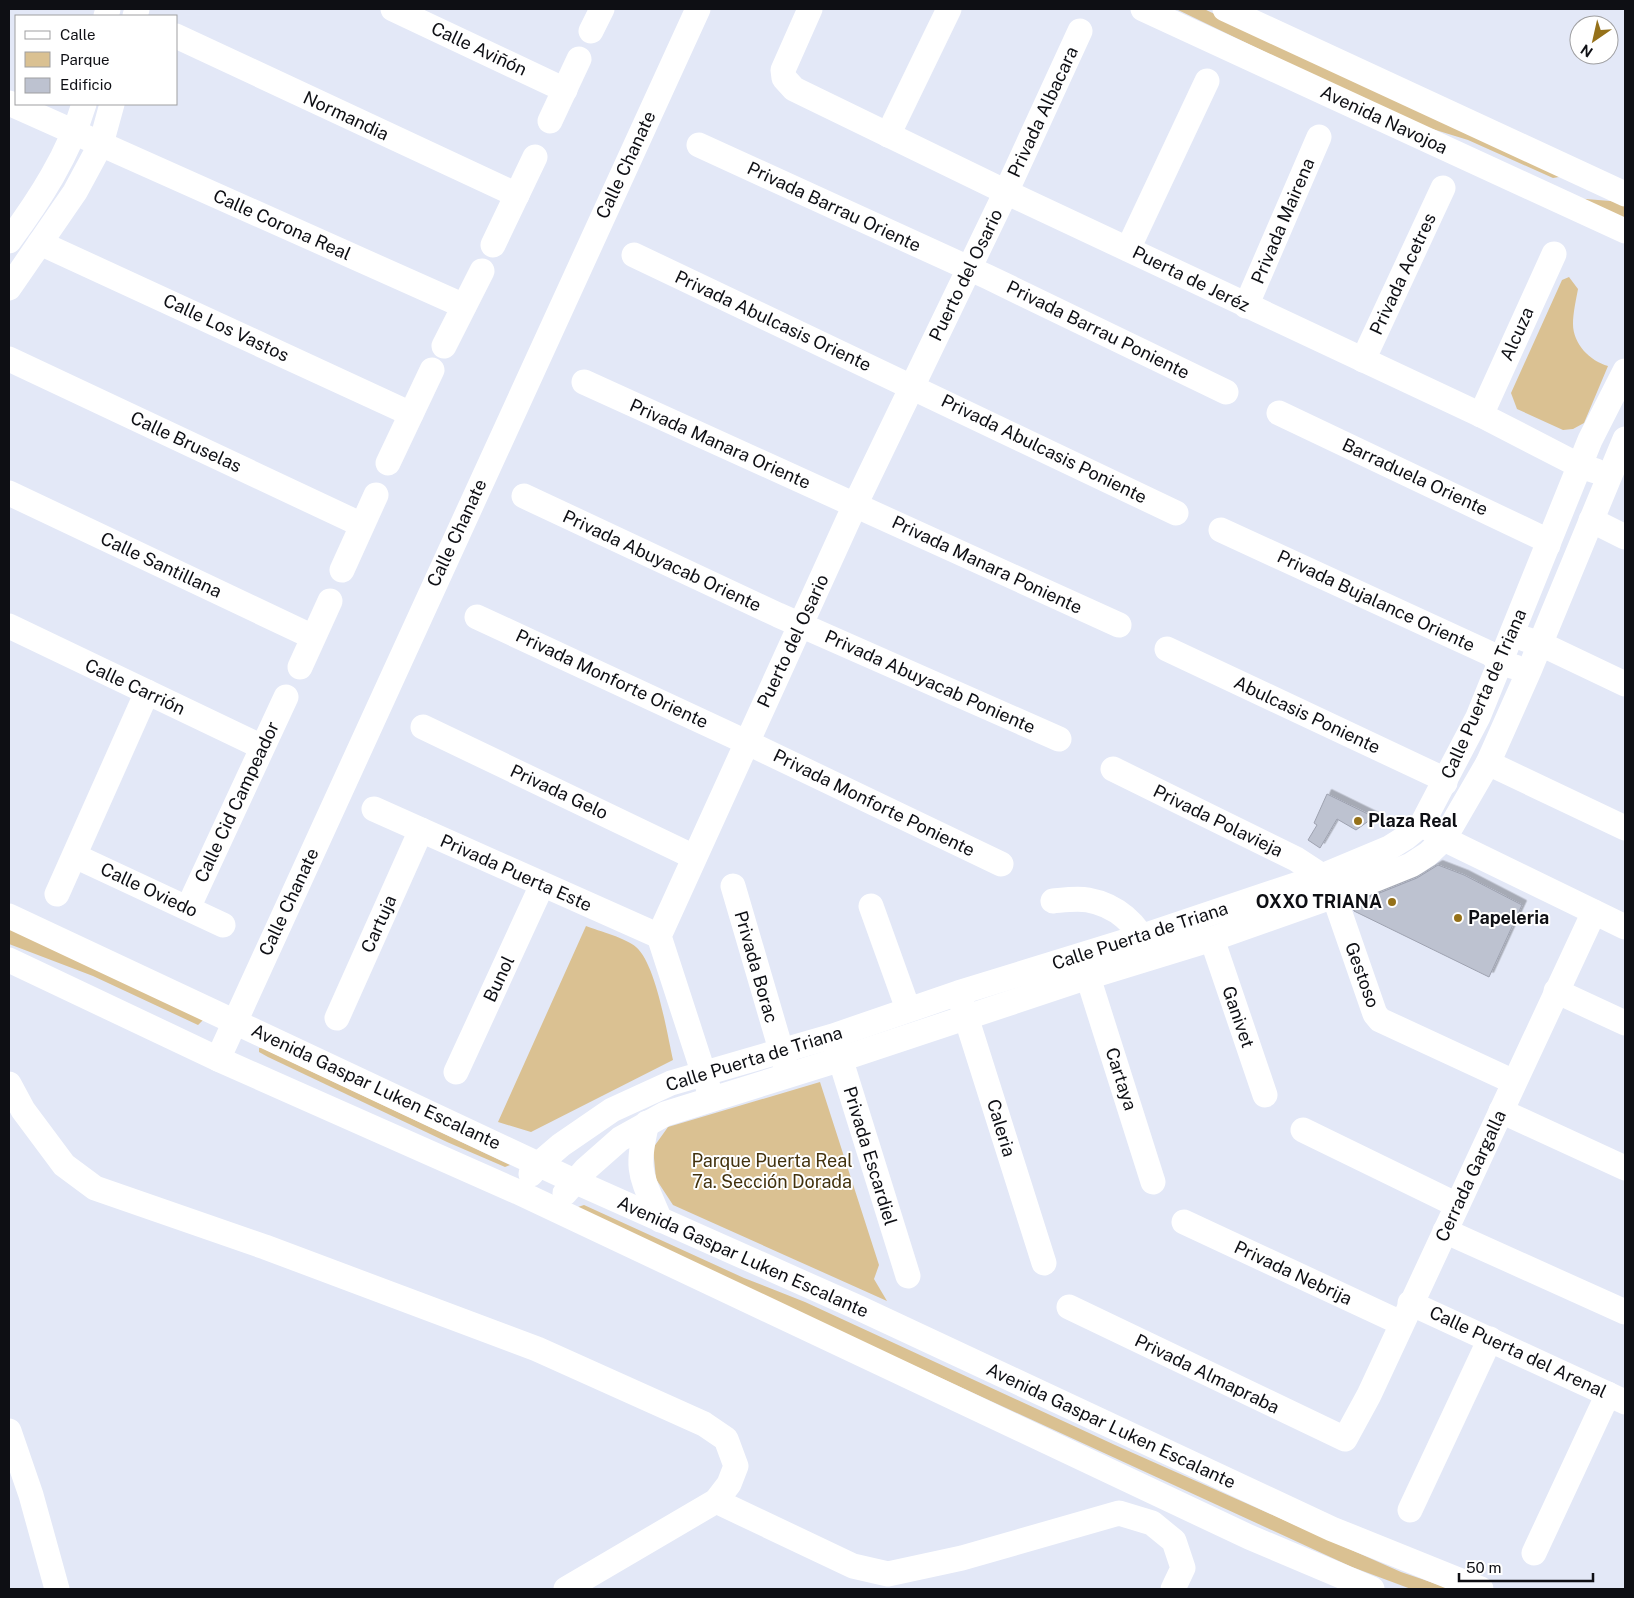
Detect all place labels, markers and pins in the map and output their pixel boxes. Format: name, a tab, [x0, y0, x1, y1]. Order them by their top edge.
place label: Plaza Real	[1368, 810, 1458, 831]
marker: Plaza Real	[1352, 815, 1364, 827]
place label: OXXO TRIANA	[1256, 891, 1382, 912]
marker: OXXO TRIANA	[1386, 896, 1398, 908]
place label: Papeleria	[1468, 907, 1549, 928]
marker: Papeleria	[1452, 912, 1464, 924]

